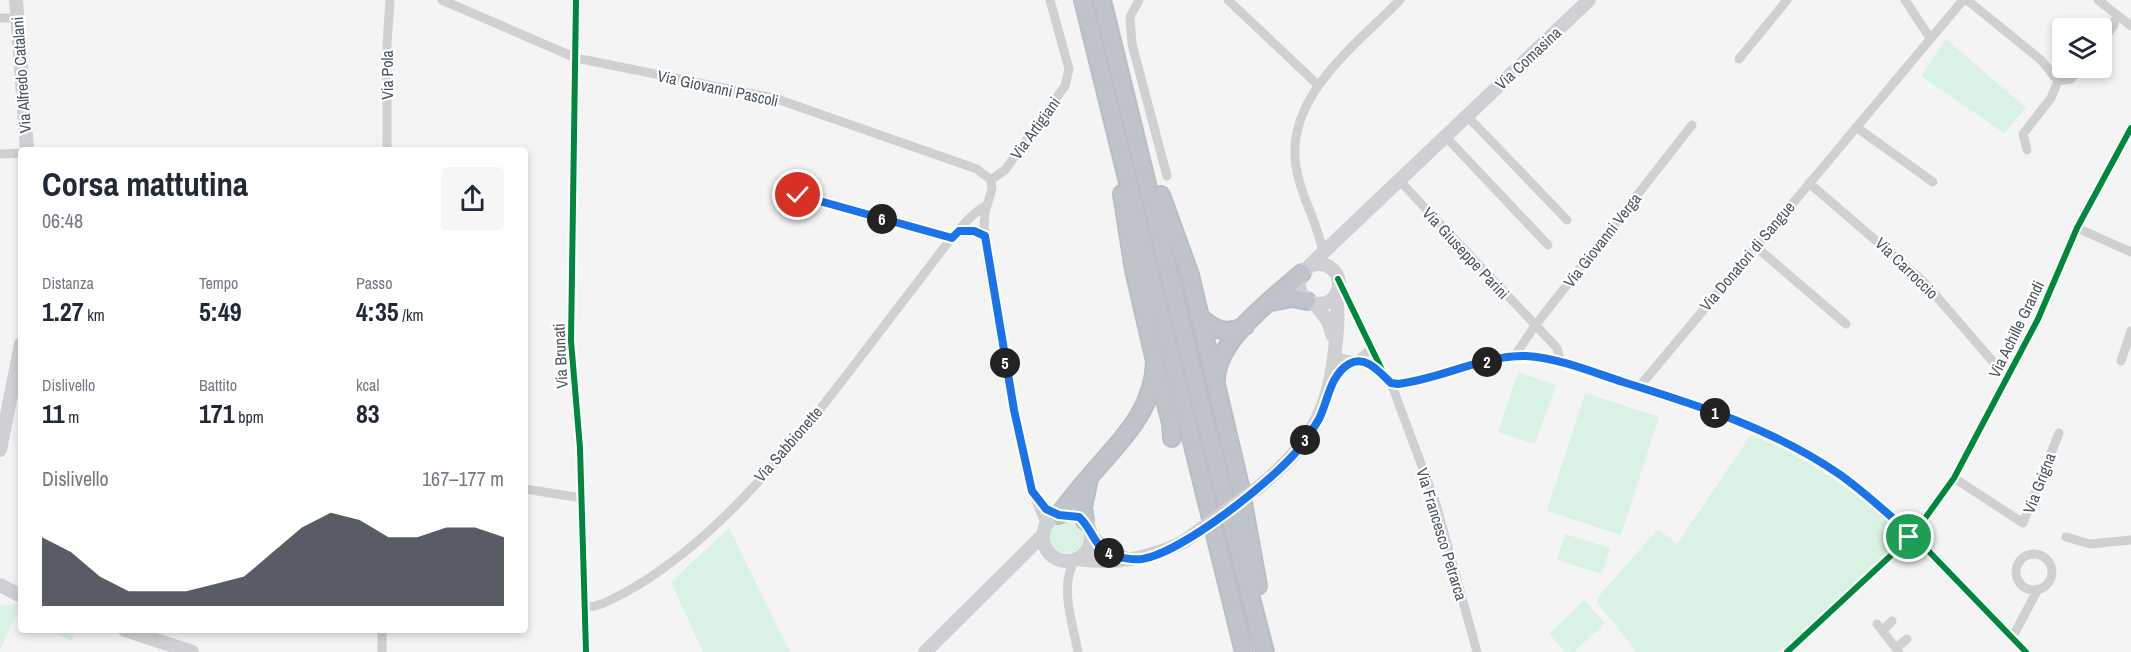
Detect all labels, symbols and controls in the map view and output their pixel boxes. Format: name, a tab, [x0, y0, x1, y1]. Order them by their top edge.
street label: Via Alfredo Catalani	[6, 16, 36, 134]
map controls	[2052, 18, 2112, 78]
button: layers	[2052, 18, 2112, 78]
street label: Via Comasina	[1490, 21, 1566, 94]
street label: Via Pola	[376, 50, 398, 100]
street label: Via Giovanni Pascoli	[656, 64, 780, 112]
street label: Via Artigiani	[1005, 92, 1065, 164]
text: Corsa mattutina	[42, 162, 248, 206]
button: share	[441, 167, 504, 230]
pin	[772, 169, 823, 220]
icon: check	[781, 178, 814, 211]
street label: Via Giovanni Verga	[1558, 188, 1646, 292]
street label: Via Donatori di Sangue	[1695, 196, 1799, 316]
street label: Via Giuseppe Parini	[1417, 202, 1515, 304]
pin: 6	[867, 204, 897, 234]
text: 06:48	[42, 207, 83, 234]
text: 6	[878, 208, 886, 230]
street label: Via Carroccio	[1871, 232, 1943, 304]
text: Distanza	[42, 272, 94, 294]
text: Tempo	[199, 272, 238, 294]
text: Passo	[356, 272, 392, 294]
street label: Via Achille Grandi	[1983, 277, 2049, 381]
text: 1.27	[42, 294, 84, 329]
text: 5:49	[199, 294, 242, 329]
text: 4:35	[356, 294, 399, 329]
text: km	[84, 304, 105, 326]
text: /km	[399, 304, 423, 326]
street label: Via Brunati	[547, 323, 573, 389]
pin: 2	[1472, 347, 1502, 377]
pin: 5	[990, 348, 1020, 378]
text: 2	[1483, 351, 1491, 373]
text: 5	[1001, 352, 1009, 374]
text: Dislivello	[42, 374, 95, 396]
text: Battito	[199, 374, 237, 396]
text: kcal	[356, 374, 379, 396]
text: 11	[42, 396, 65, 431]
text: 171	[199, 396, 235, 431]
text: 83	[356, 396, 380, 431]
pin: 1	[1700, 398, 1730, 428]
street label: Via Sabbionette	[749, 401, 827, 487]
text: 1	[1711, 402, 1719, 424]
text: m	[65, 406, 79, 428]
text: bpm	[235, 406, 264, 428]
pin: 3	[1290, 425, 1320, 455]
text: 3	[1301, 429, 1309, 451]
street label: Via Grigna	[2017, 449, 2061, 516]
text: Dislivello	[42, 465, 109, 492]
text: 167–177 m	[422, 465, 504, 492]
street label: Via Francesco Petrarca	[1411, 465, 1473, 604]
pin	[1883, 511, 1934, 562]
icon: arrive	[1892, 520, 1925, 553]
pin: 4	[1094, 538, 1124, 568]
text: 4	[1105, 542, 1113, 564]

